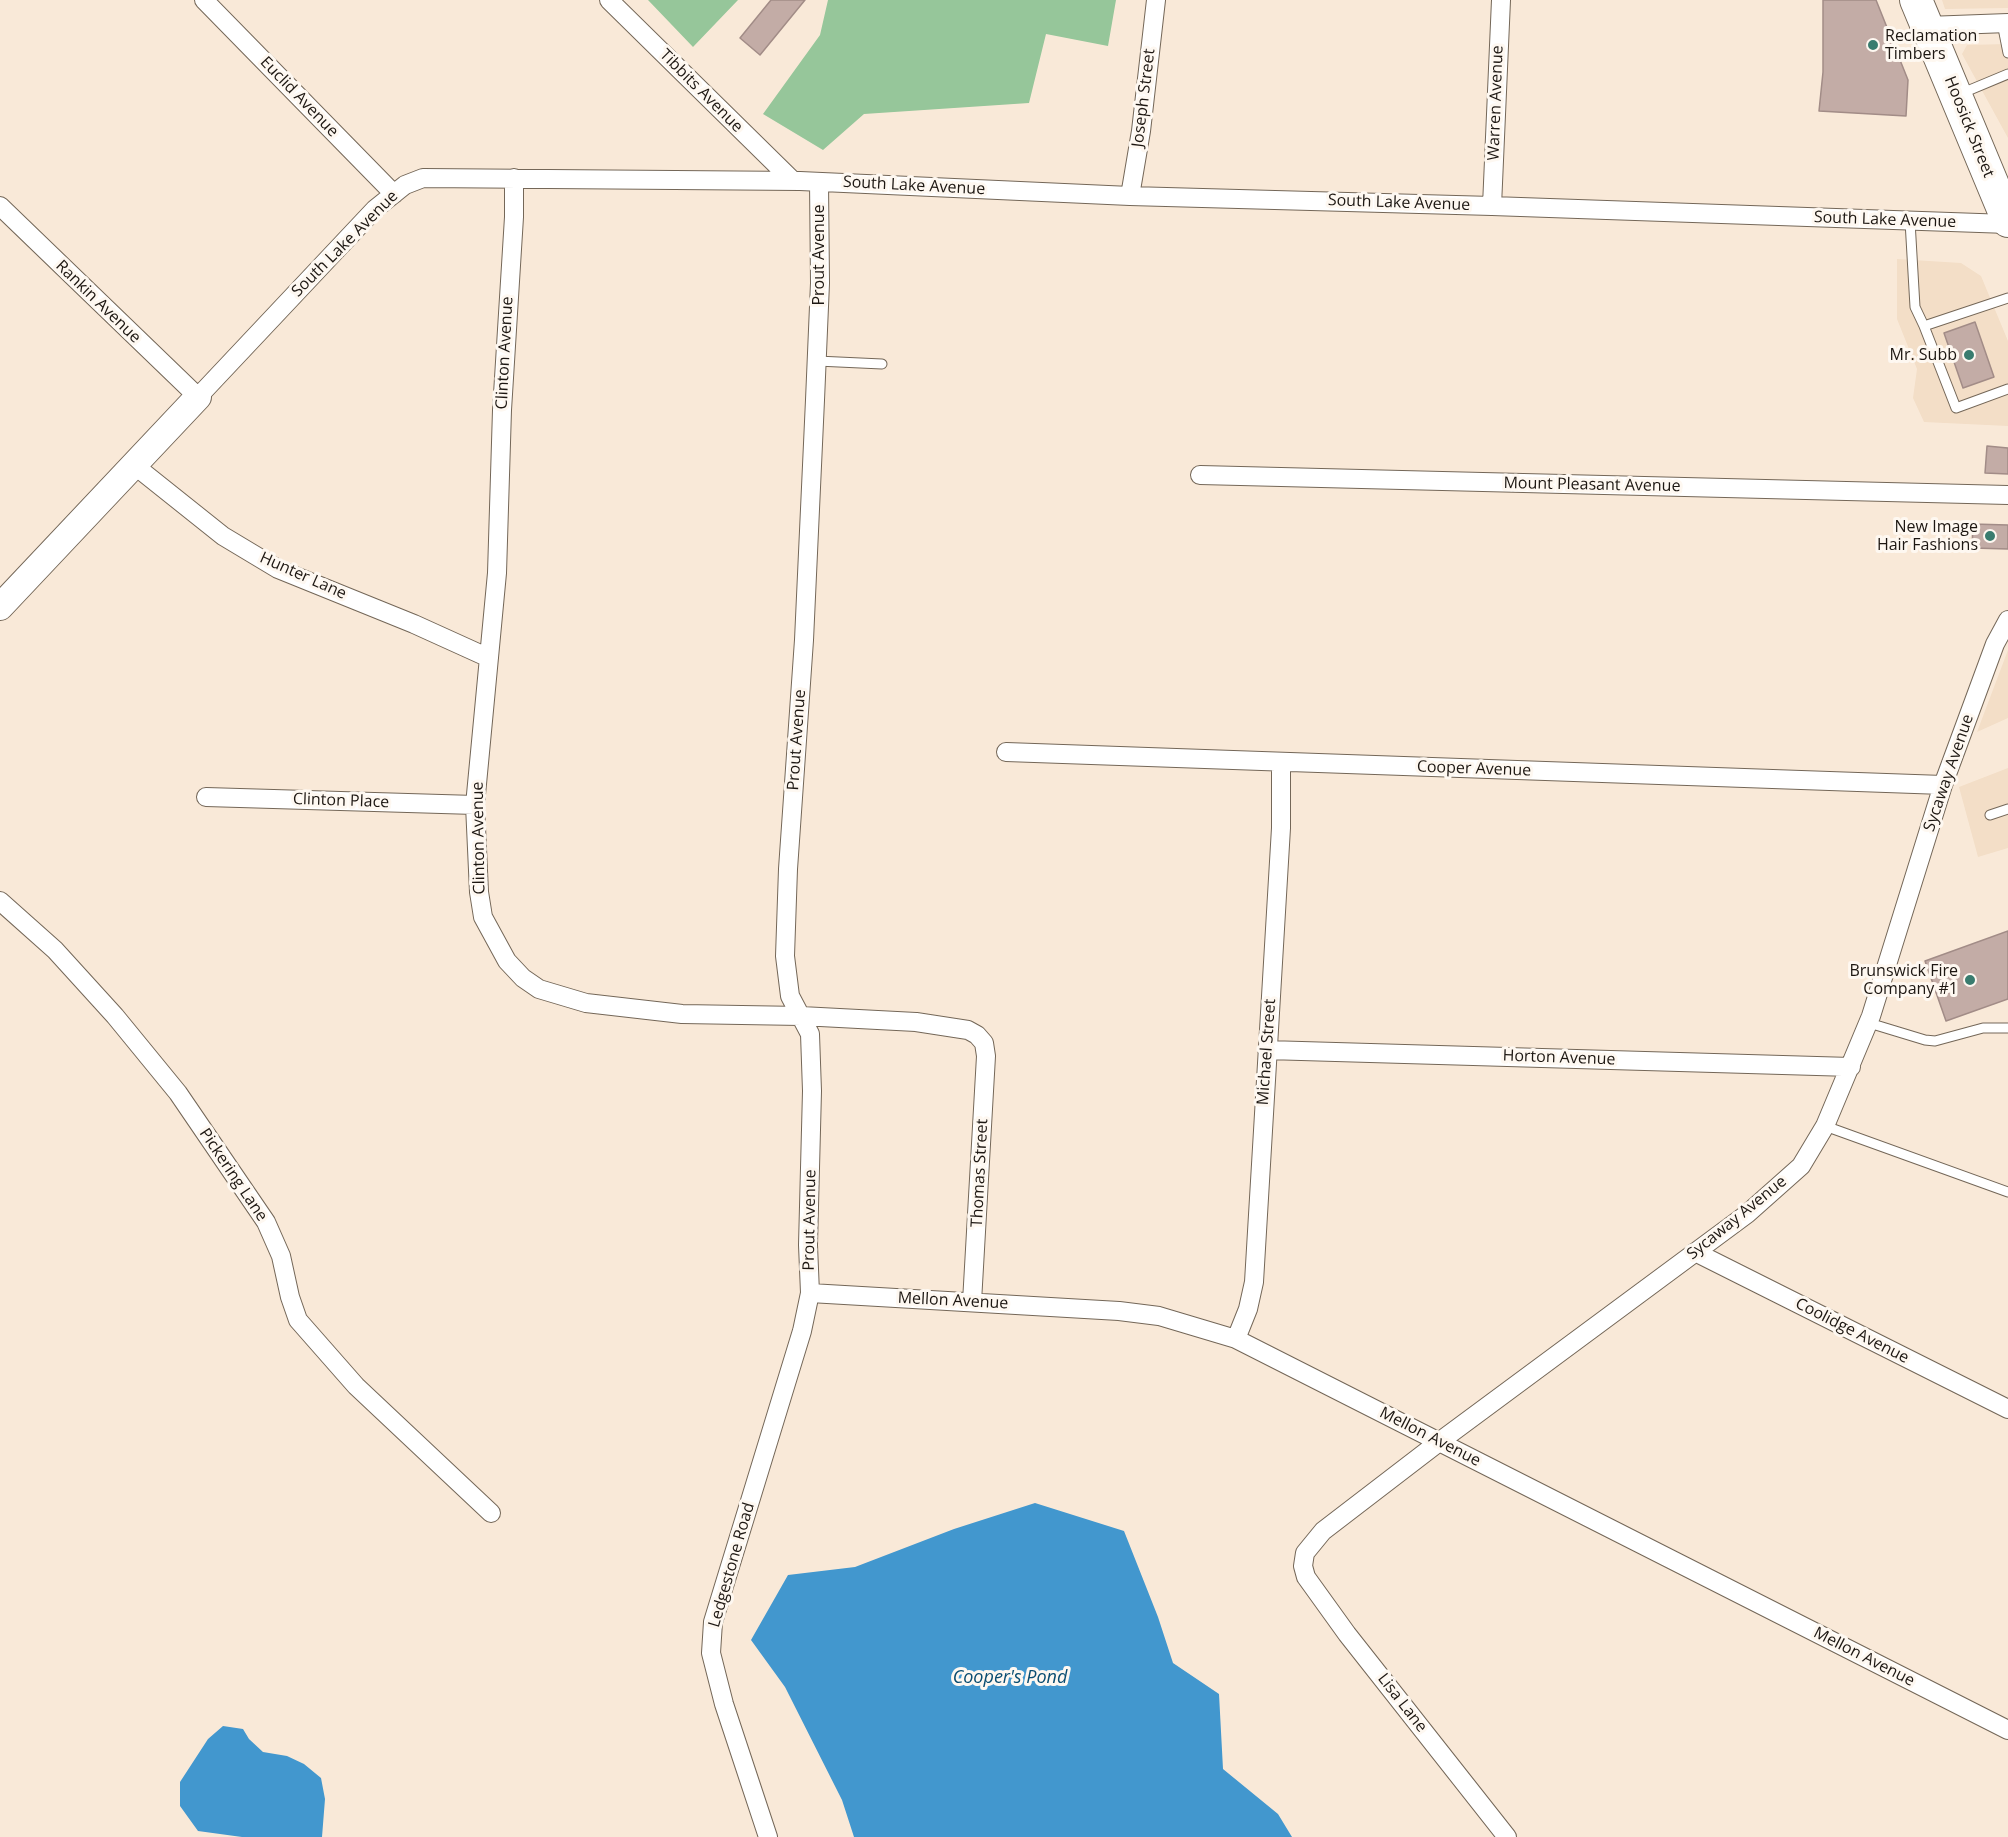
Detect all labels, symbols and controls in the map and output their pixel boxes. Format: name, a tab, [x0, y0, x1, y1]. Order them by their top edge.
place label: Reclamation Timbers	[1885, 26, 1977, 64]
marker: Reclamation Timbers	[1866, 38, 1880, 52]
street label: Tibbits Avenue	[655, 45, 747, 137]
street label: Warren Avenue	[1484, 45, 1508, 161]
street label: Joseph Street	[1128, 48, 1160, 148]
street label: Euclid Avenue	[256, 53, 342, 141]
street label: Hoosick Street	[1940, 74, 1998, 180]
street label: South Lake Avenue	[842, 173, 986, 199]
street label: South Lake Avenue	[288, 187, 402, 301]
street label: South Lake Avenue	[1328, 191, 1470, 215]
street label: Prout Avenue	[809, 204, 829, 306]
street label: South Lake Avenue	[1814, 208, 1956, 232]
street label: Rankin Avenue	[52, 257, 144, 347]
street label: Clinton Avenue	[492, 296, 518, 410]
place label: Mr. Subb	[1890, 345, 1957, 365]
marker: Mr. Subb	[1962, 348, 1976, 362]
street label: Mount Pleasant Avenue	[1503, 474, 1681, 496]
place label: New Image Hair Fashions	[1877, 517, 1978, 555]
marker: New Image Hair Fashions	[1983, 529, 1997, 543]
street label: Hunter Lane	[257, 548, 349, 604]
street label: Prout Avenue	[784, 689, 810, 791]
street label: Sycaway Avenue	[1920, 712, 1978, 834]
street label: Cooper Avenue	[1416, 757, 1532, 781]
street label: Clinton Avenue	[468, 781, 490, 895]
street label: Clinton Place	[292, 790, 390, 812]
place label: Brunswick Fire Company #1	[1849, 961, 1958, 999]
marker: Brunswick Fire Company #1	[1963, 973, 1977, 987]
street label: Michael Street	[1254, 998, 1280, 1106]
street label: Horton Avenue	[1502, 1046, 1616, 1070]
street label: Thomas Street	[968, 1118, 992, 1228]
street label: Pickering Lane	[195, 1125, 271, 1225]
street label: Prout Avenue	[800, 1169, 820, 1271]
street label: Sycaway Avenue	[1683, 1172, 1791, 1264]
street label: Mellon Avenue	[897, 1289, 1009, 1313]
street label: Coolidge Avenue	[1792, 1294, 1912, 1368]
street label: Mellon Avenue	[1376, 1403, 1484, 1471]
street label: Ledgestone Road	[705, 1500, 759, 1630]
street label: Mellon Avenue	[1810, 1623, 1918, 1691]
water label: Cooper's Pond	[953, 1667, 1067, 1689]
street label: Lisa Lane	[1373, 1670, 1431, 1736]

